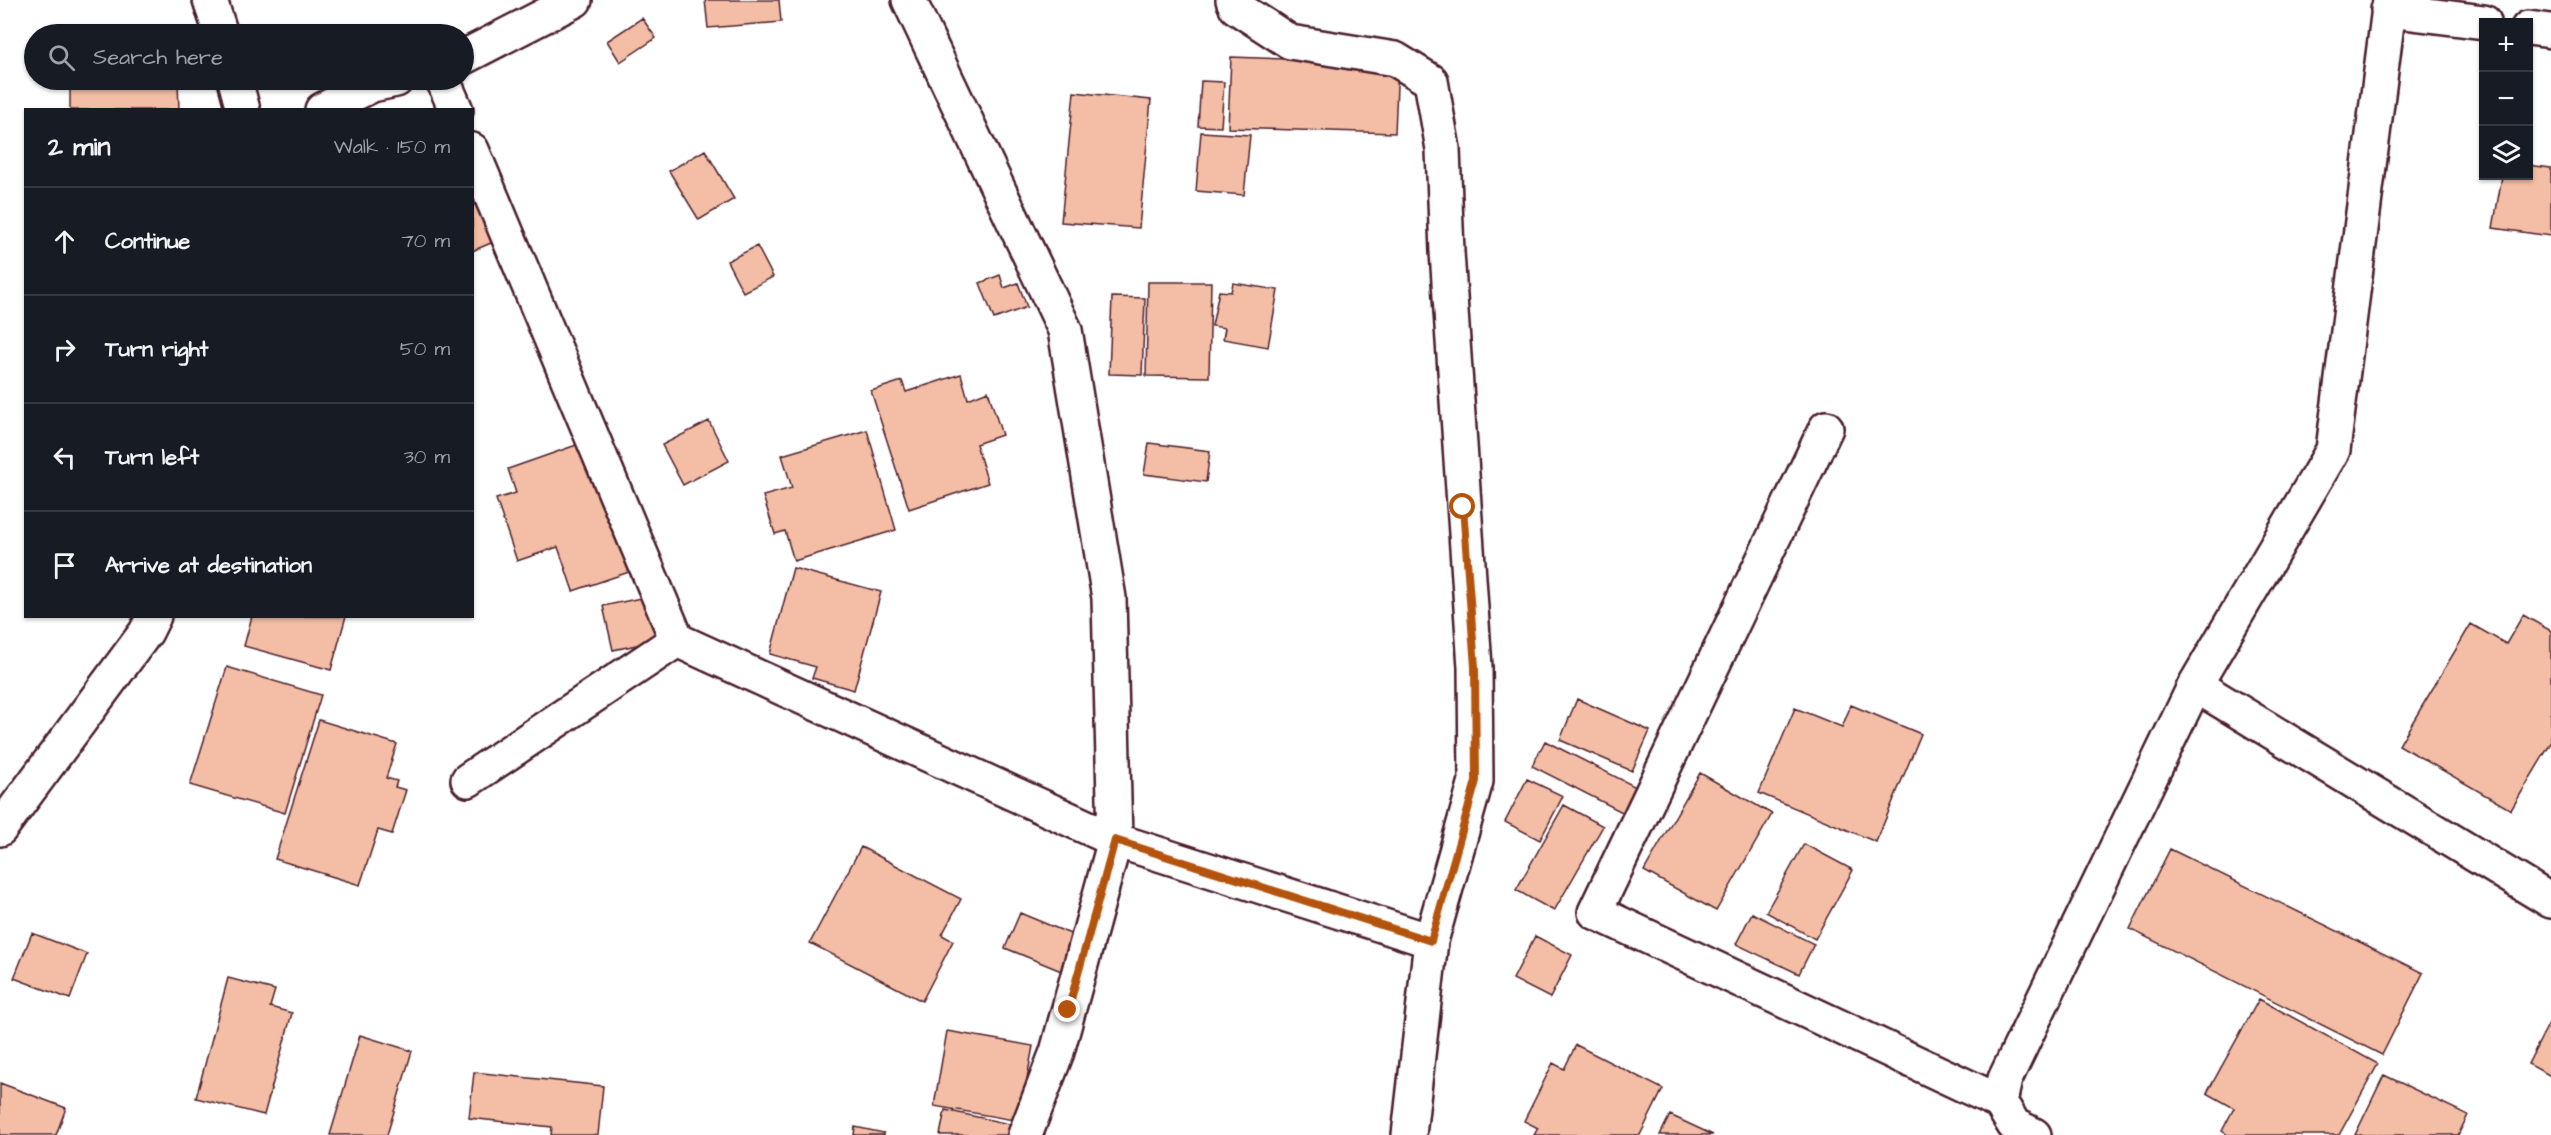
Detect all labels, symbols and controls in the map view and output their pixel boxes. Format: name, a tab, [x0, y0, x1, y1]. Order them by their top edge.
map controls	[2479, 18, 2533, 180]
button: +	[2479, 18, 2533, 72]
search box	[24, 24, 474, 90]
icon: search	[45, 41, 78, 74]
text: Search here	[93, 42, 223, 73]
button: −	[2479, 72, 2533, 126]
button: layers	[2479, 126, 2533, 180]
text: 2 min	[48, 129, 110, 165]
text: Walk · 150 m	[334, 133, 450, 161]
icon: ahead	[48, 225, 81, 258]
text: Continue	[105, 226, 190, 257]
text: 70 m	[402, 227, 450, 255]
icon: right	[48, 333, 81, 366]
text: Turn right	[105, 334, 208, 365]
text: 50 m	[400, 335, 450, 363]
icon: left	[48, 441, 81, 474]
text: Turn left	[105, 442, 199, 473]
text: 30 m	[404, 443, 450, 471]
route start	[1449, 493, 1475, 519]
icon: arrive	[48, 549, 81, 582]
text: Arrive at destination	[105, 550, 312, 581]
route end	[1054, 996, 1080, 1022]

